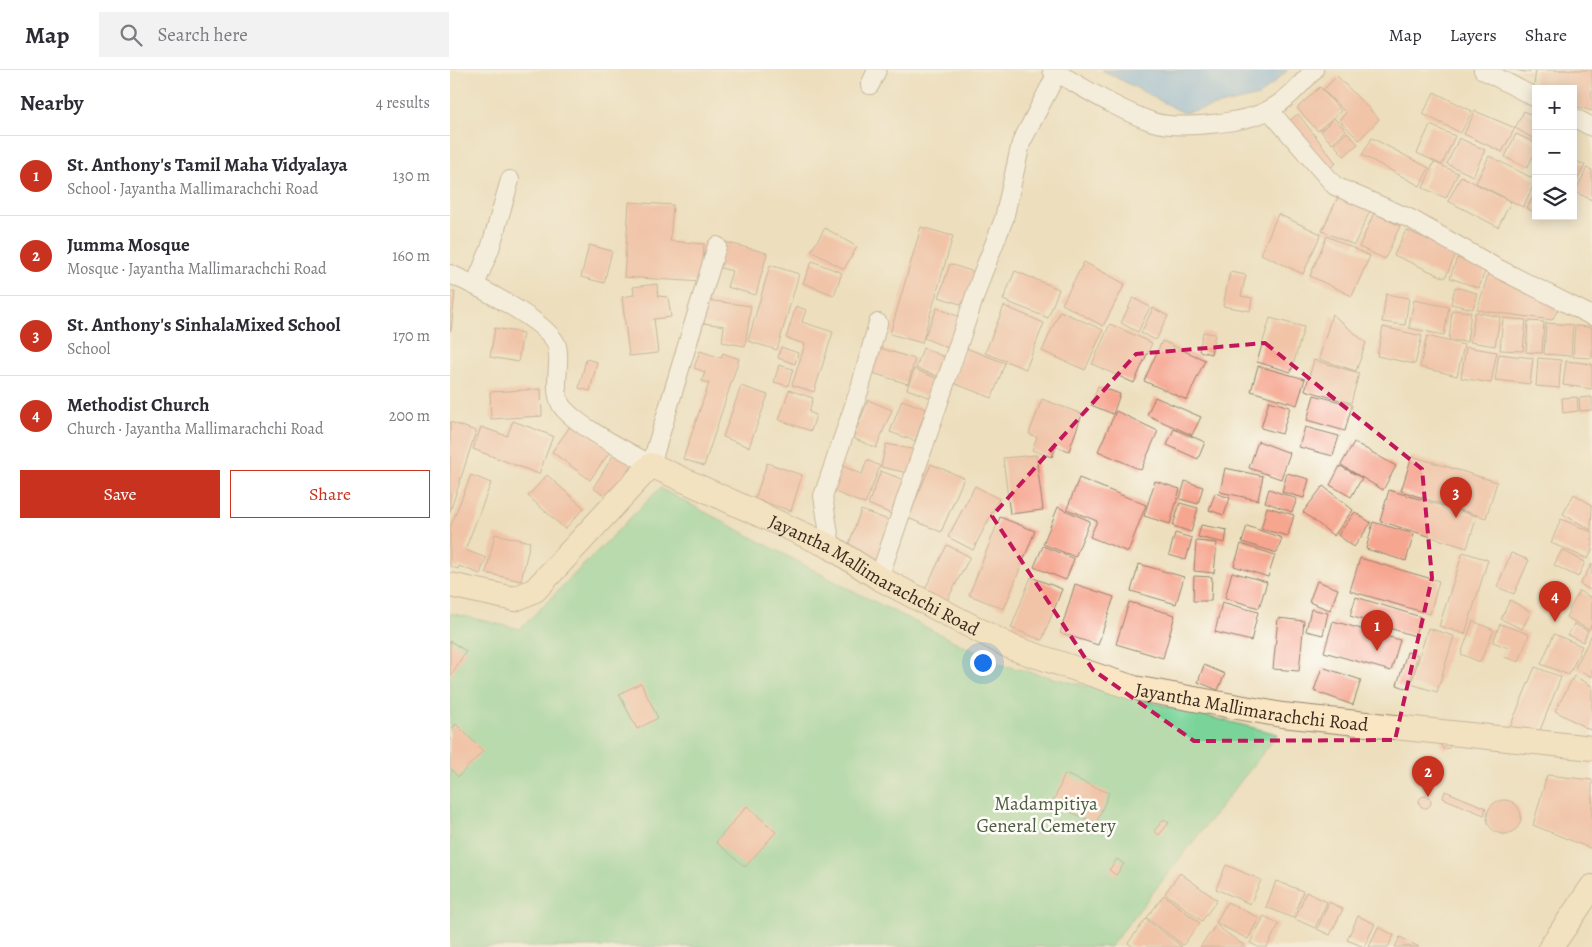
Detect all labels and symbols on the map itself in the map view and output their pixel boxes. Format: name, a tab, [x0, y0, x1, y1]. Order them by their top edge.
pin: 3	[1440, 477, 1472, 518]
street label: Jayantha Mallimarachchi Road	[765, 508, 985, 643]
pin: 4	[1539, 581, 1571, 622]
pin: 1	[1361, 610, 1393, 651]
your location	[970, 650, 996, 676]
street label: Jayantha Mallimarachchi Road	[1133, 676, 1371, 738]
pin: 2	[1412, 756, 1444, 797]
park label: Madampitiya General Cemetery	[976, 791, 1116, 839]

